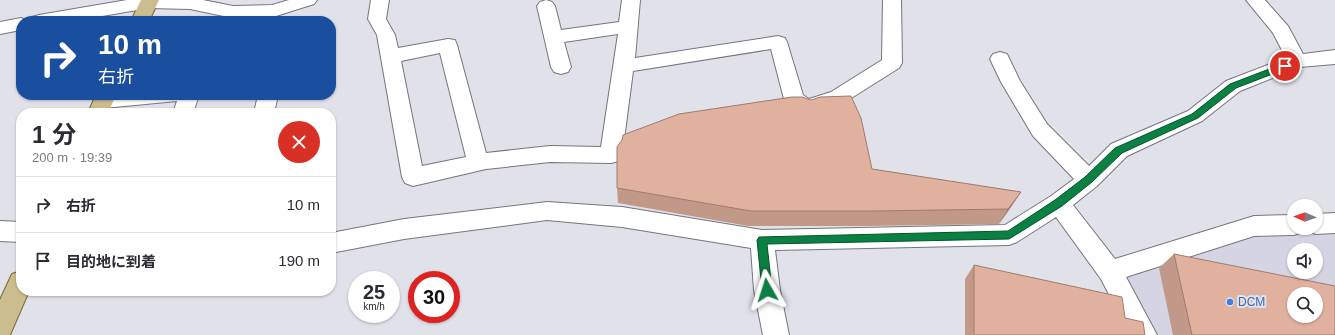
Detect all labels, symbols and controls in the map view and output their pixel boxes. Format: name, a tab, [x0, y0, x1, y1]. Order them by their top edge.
text: 10 m	[98, 29, 162, 60]
icon: right	[32, 32, 84, 84]
pin	[1268, 49, 1302, 83]
icon: arrive	[1274, 55, 1296, 77]
text: 右折	[98, 67, 134, 87]
text: 1 分	[32, 121, 76, 148]
button: close	[278, 121, 320, 163]
text: 200 m · 19:39	[32, 150, 112, 165]
icon: right	[32, 194, 54, 216]
text: 10 m	[287, 196, 320, 213]
text: 右折	[66, 197, 96, 214]
north arrow	[1287, 199, 1323, 235]
map controls	[1287, 199, 1323, 323]
button: sound	[1287, 243, 1323, 279]
icon: arrive	[32, 250, 54, 272]
text: 190 m	[278, 252, 320, 269]
text: 目的地に到着	[66, 253, 156, 270]
position arrow	[746, 269, 788, 311]
speed limit sign: 30	[408, 271, 460, 323]
text: 25	[363, 281, 385, 303]
button: search	[1287, 287, 1323, 323]
place label: DCM	[1238, 295, 1265, 309]
marker: DCM	[1225, 297, 1235, 307]
text: km/h	[363, 301, 385, 312]

